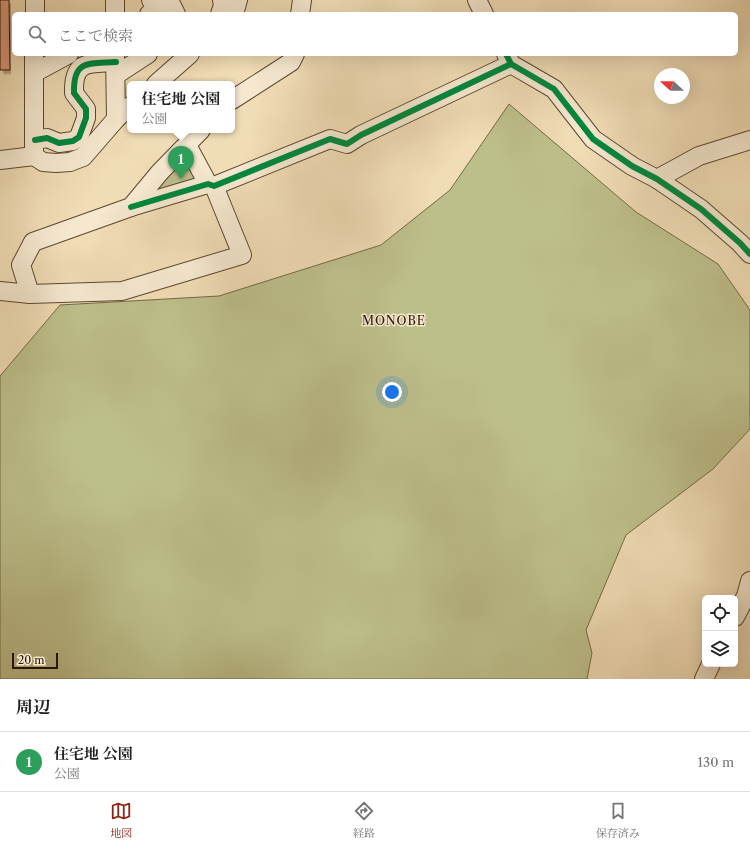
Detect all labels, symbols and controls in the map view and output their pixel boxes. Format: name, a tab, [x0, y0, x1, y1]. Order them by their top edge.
search box	[12, 12, 738, 56]
icon: search	[26, 23, 48, 45]
text: ここで検索	[58, 26, 133, 45]
north arrow	[654, 68, 690, 104]
popup	[127, 81, 235, 133]
text: 住宅地 公園	[142, 89, 220, 108]
text: 公園	[142, 110, 168, 126]
pin: 1	[168, 146, 194, 179]
district label: MONOBE	[362, 313, 426, 328]
your location	[382, 382, 402, 402]
map controls	[702, 595, 738, 667]
button: locate	[702, 595, 738, 631]
button: layers	[702, 631, 738, 667]
scale bar	[12, 651, 58, 670]
text: 20 m	[18, 653, 44, 667]
text: 周辺	[16, 697, 50, 717]
text: 住宅地 公園	[54, 744, 133, 763]
text: 1	[26, 754, 32, 770]
text: 130 m	[698, 754, 734, 770]
text: 公園	[54, 765, 80, 781]
tab: 地図	[110, 800, 132, 840]
tab: 経路	[353, 800, 375, 840]
tab: 保存済み	[596, 800, 640, 840]

